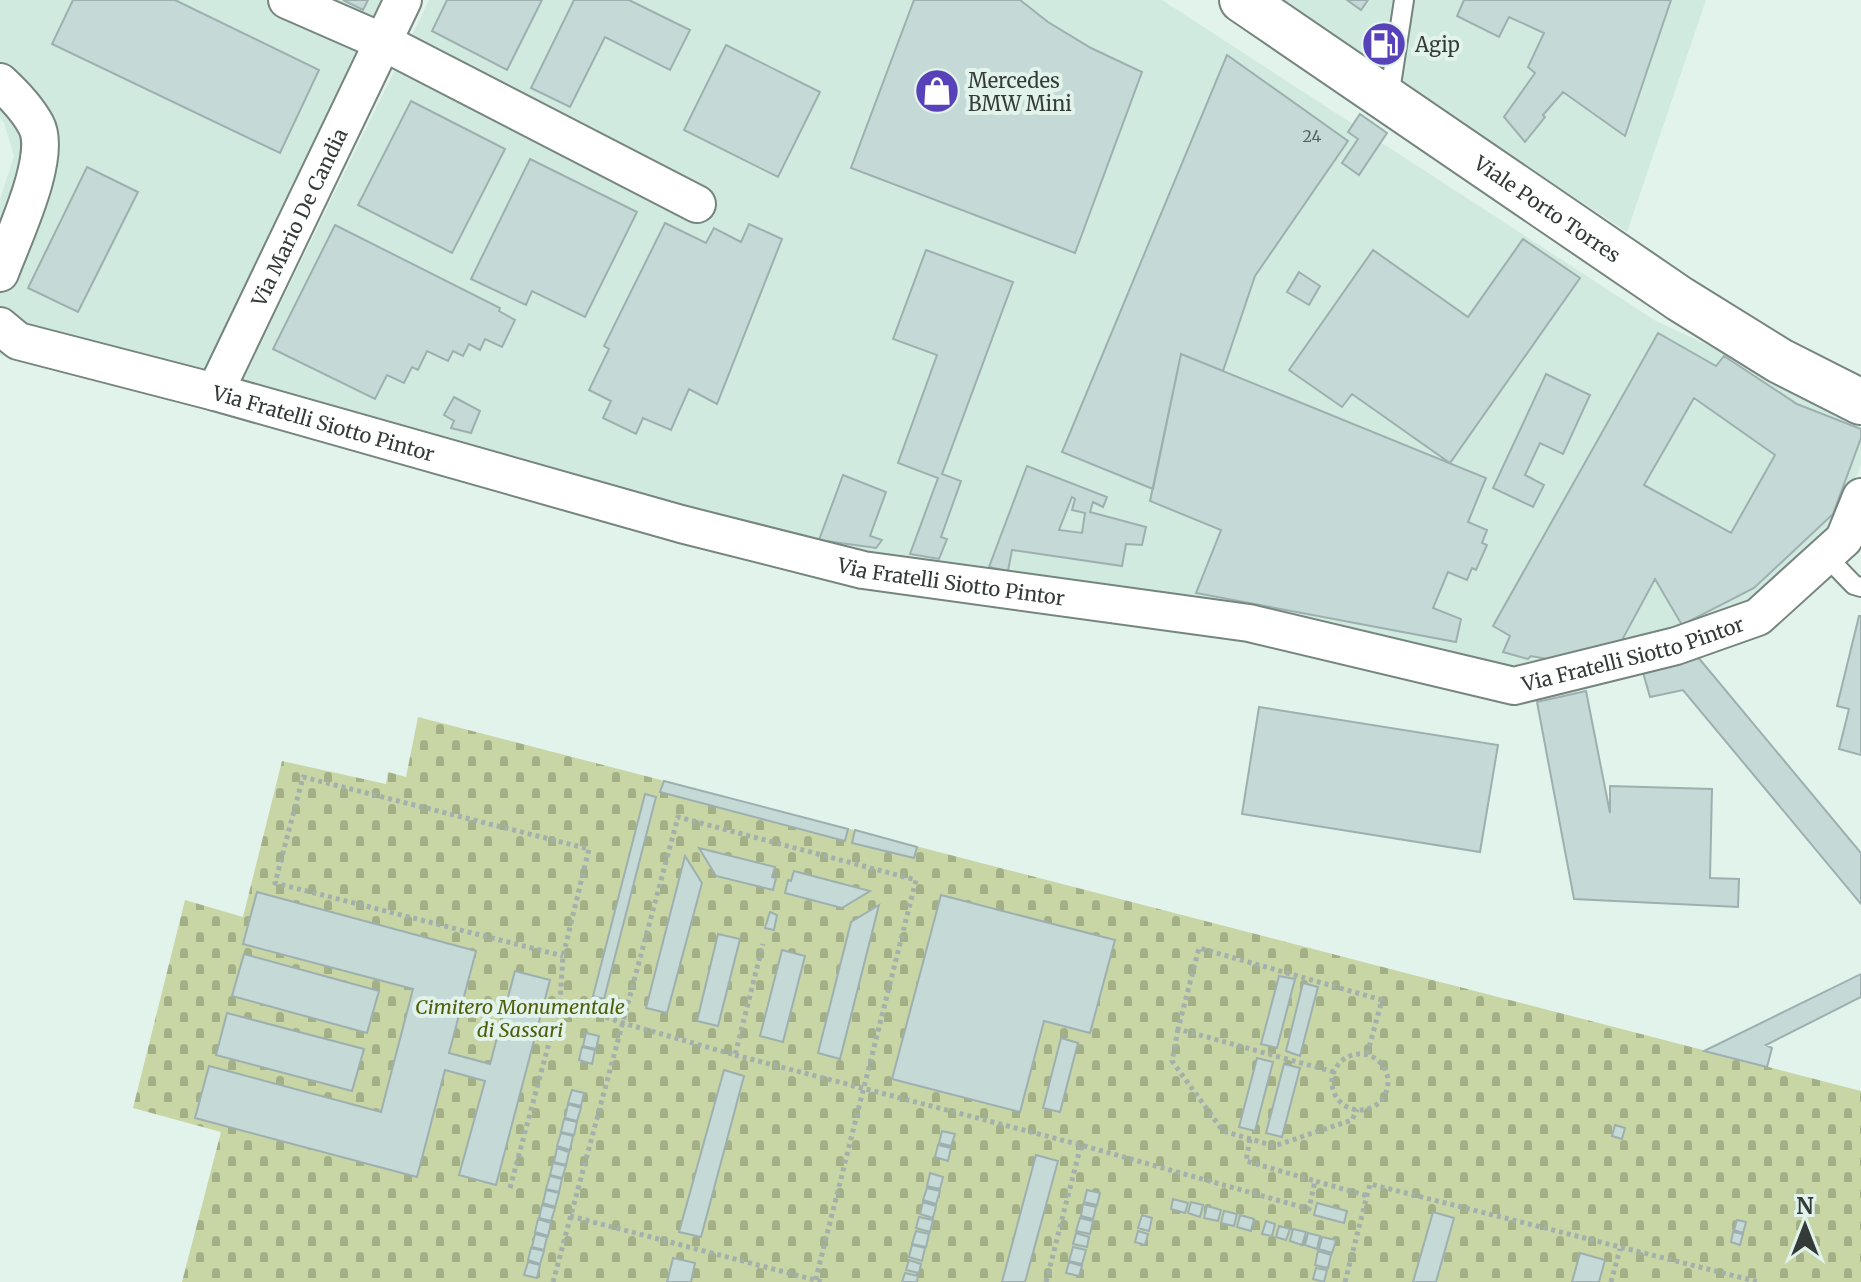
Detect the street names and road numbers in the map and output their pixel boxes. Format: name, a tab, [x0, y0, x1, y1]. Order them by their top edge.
street label: Via Mario De Candia	[245, 124, 352, 311]
street label: Viale Porto Torres	[1469, 149, 1626, 267]
street label: Via Fratelli Siotto Pintor	[209, 379, 438, 466]
street label: Via Fratelli Siotto Pintor	[834, 551, 1066, 610]
street label: Via Fratelli Siotto Pintor	[1518, 611, 1747, 696]

